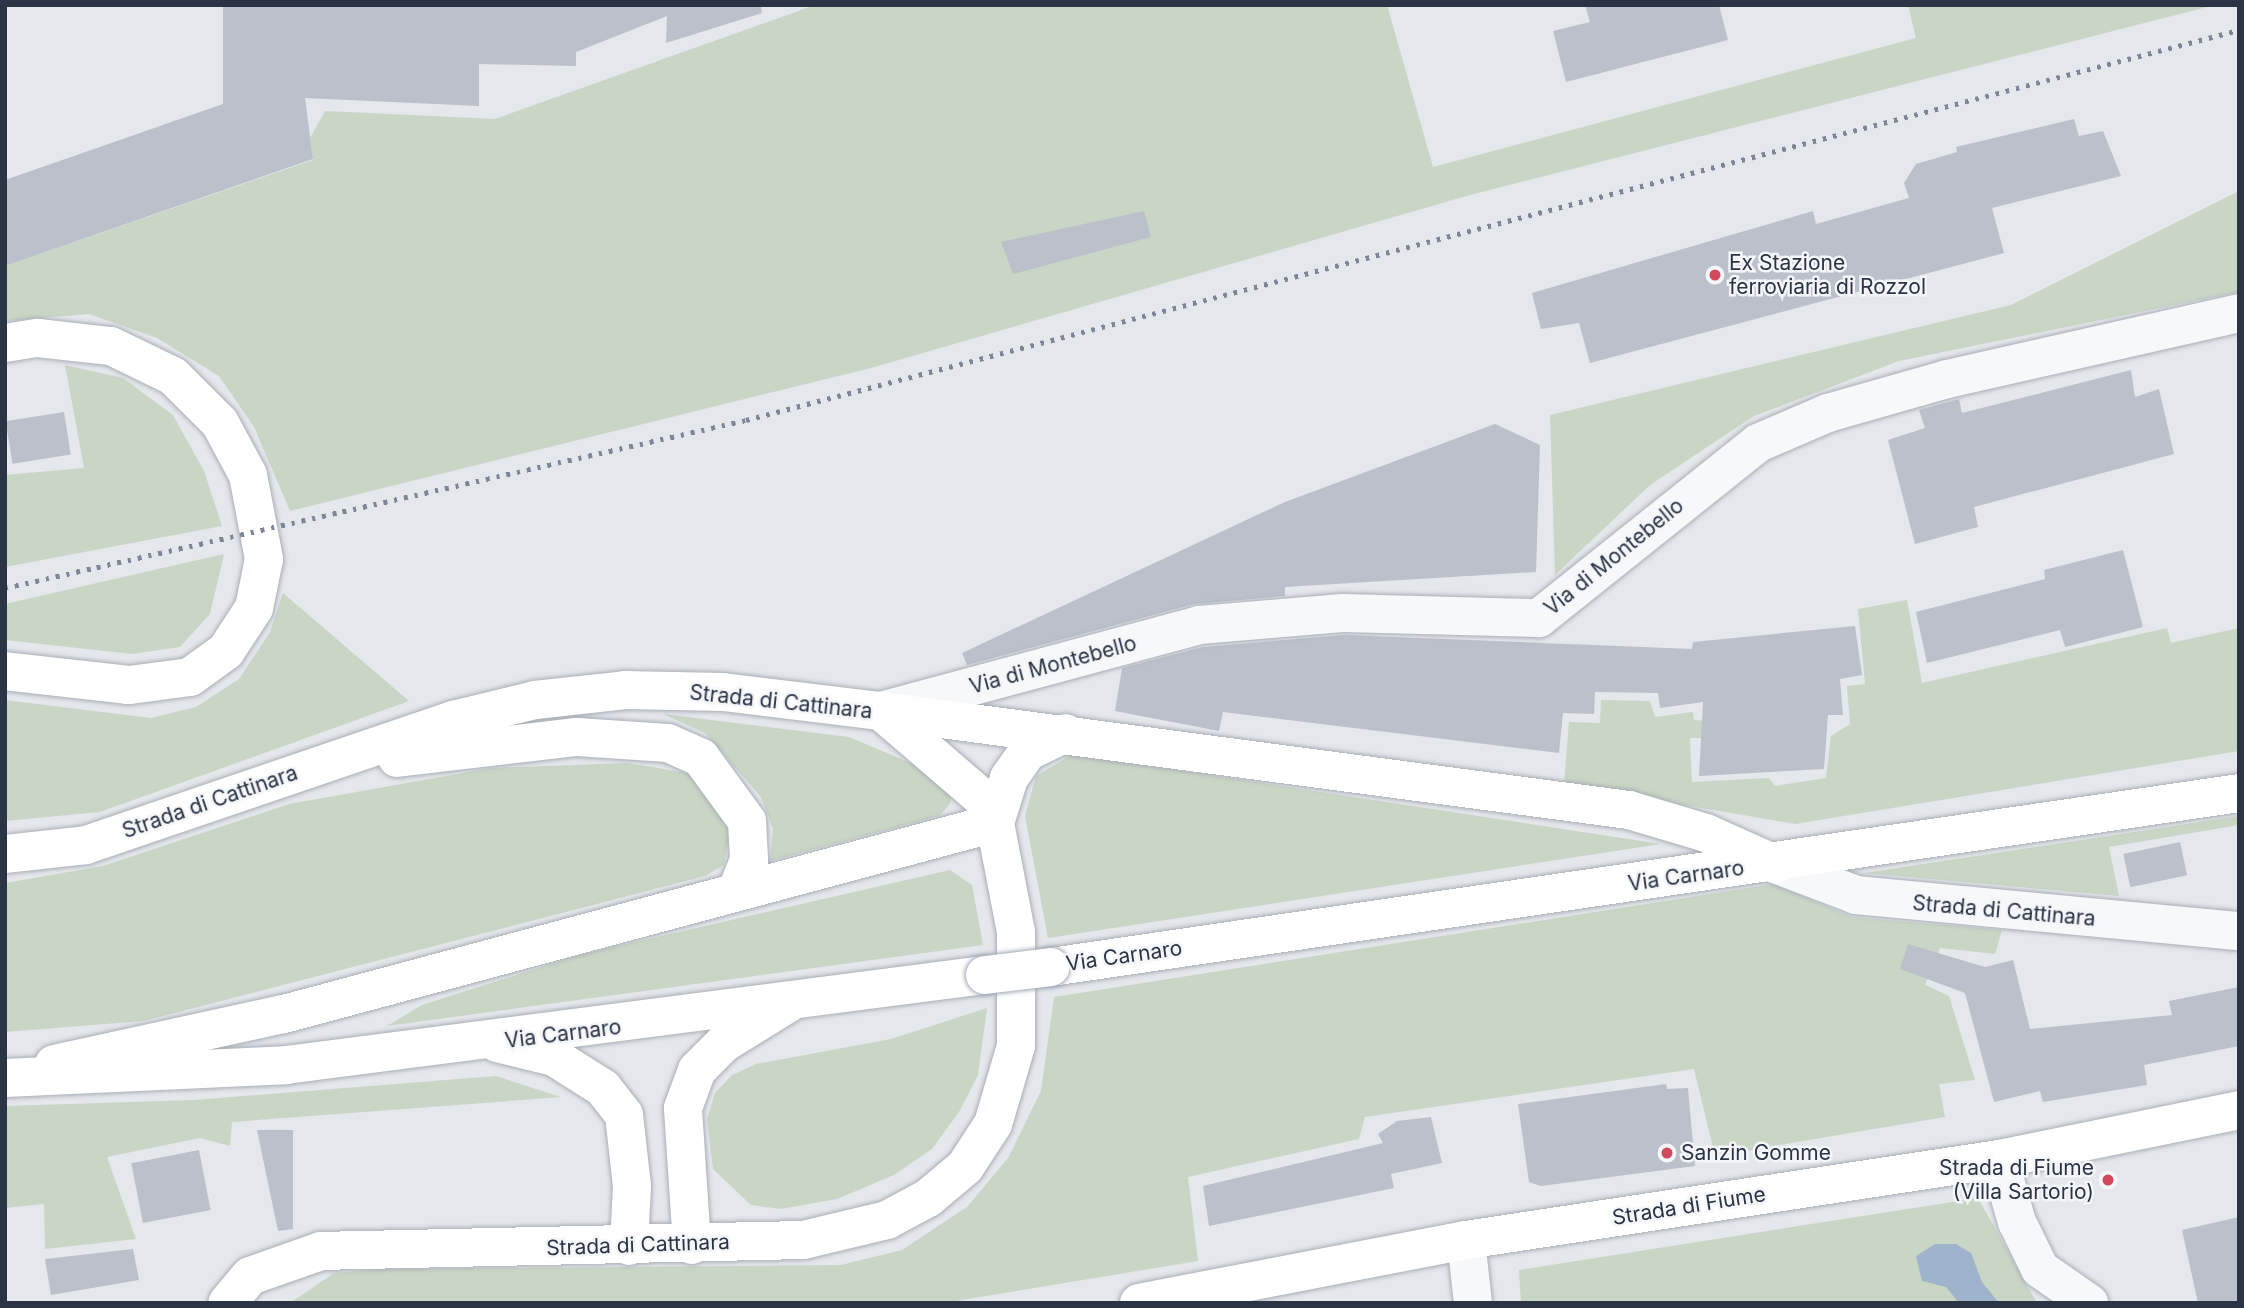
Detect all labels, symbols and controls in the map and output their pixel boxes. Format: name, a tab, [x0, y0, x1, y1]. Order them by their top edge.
place label: Ex Stazione ferroviaria di Rozzol	[1729, 250, 1926, 300]
marker: Ex Stazione ferroviaria di Rozzol	[1707, 267, 1723, 283]
street label: Via di Montebello	[1539, 493, 1689, 621]
street label: Via di Montebello	[967, 631, 1139, 699]
street label: Strada di Cattinara	[688, 680, 874, 724]
street label: Strada di Cattinara	[119, 760, 301, 844]
street label: Via Carnaro	[1626, 855, 1746, 897]
street label: Strada di Cattinara	[1911, 890, 2097, 932]
street label: Via Carnaro	[1064, 935, 1184, 977]
street label: Via Carnaro	[503, 1014, 623, 1054]
place label: Sanzin Gomme	[1681, 1140, 1831, 1166]
marker: Sanzin Gomme	[1659, 1145, 1675, 1161]
place label: Strada di Fiume (Villa Sartorio)	[1939, 1155, 2094, 1205]
marker: Strada di Fiume (Villa Sartorio)	[2100, 1172, 2116, 1188]
street label: Strada di Fiume	[1610, 1181, 1768, 1231]
street label: Strada di Cattinara	[546, 1229, 730, 1261]

